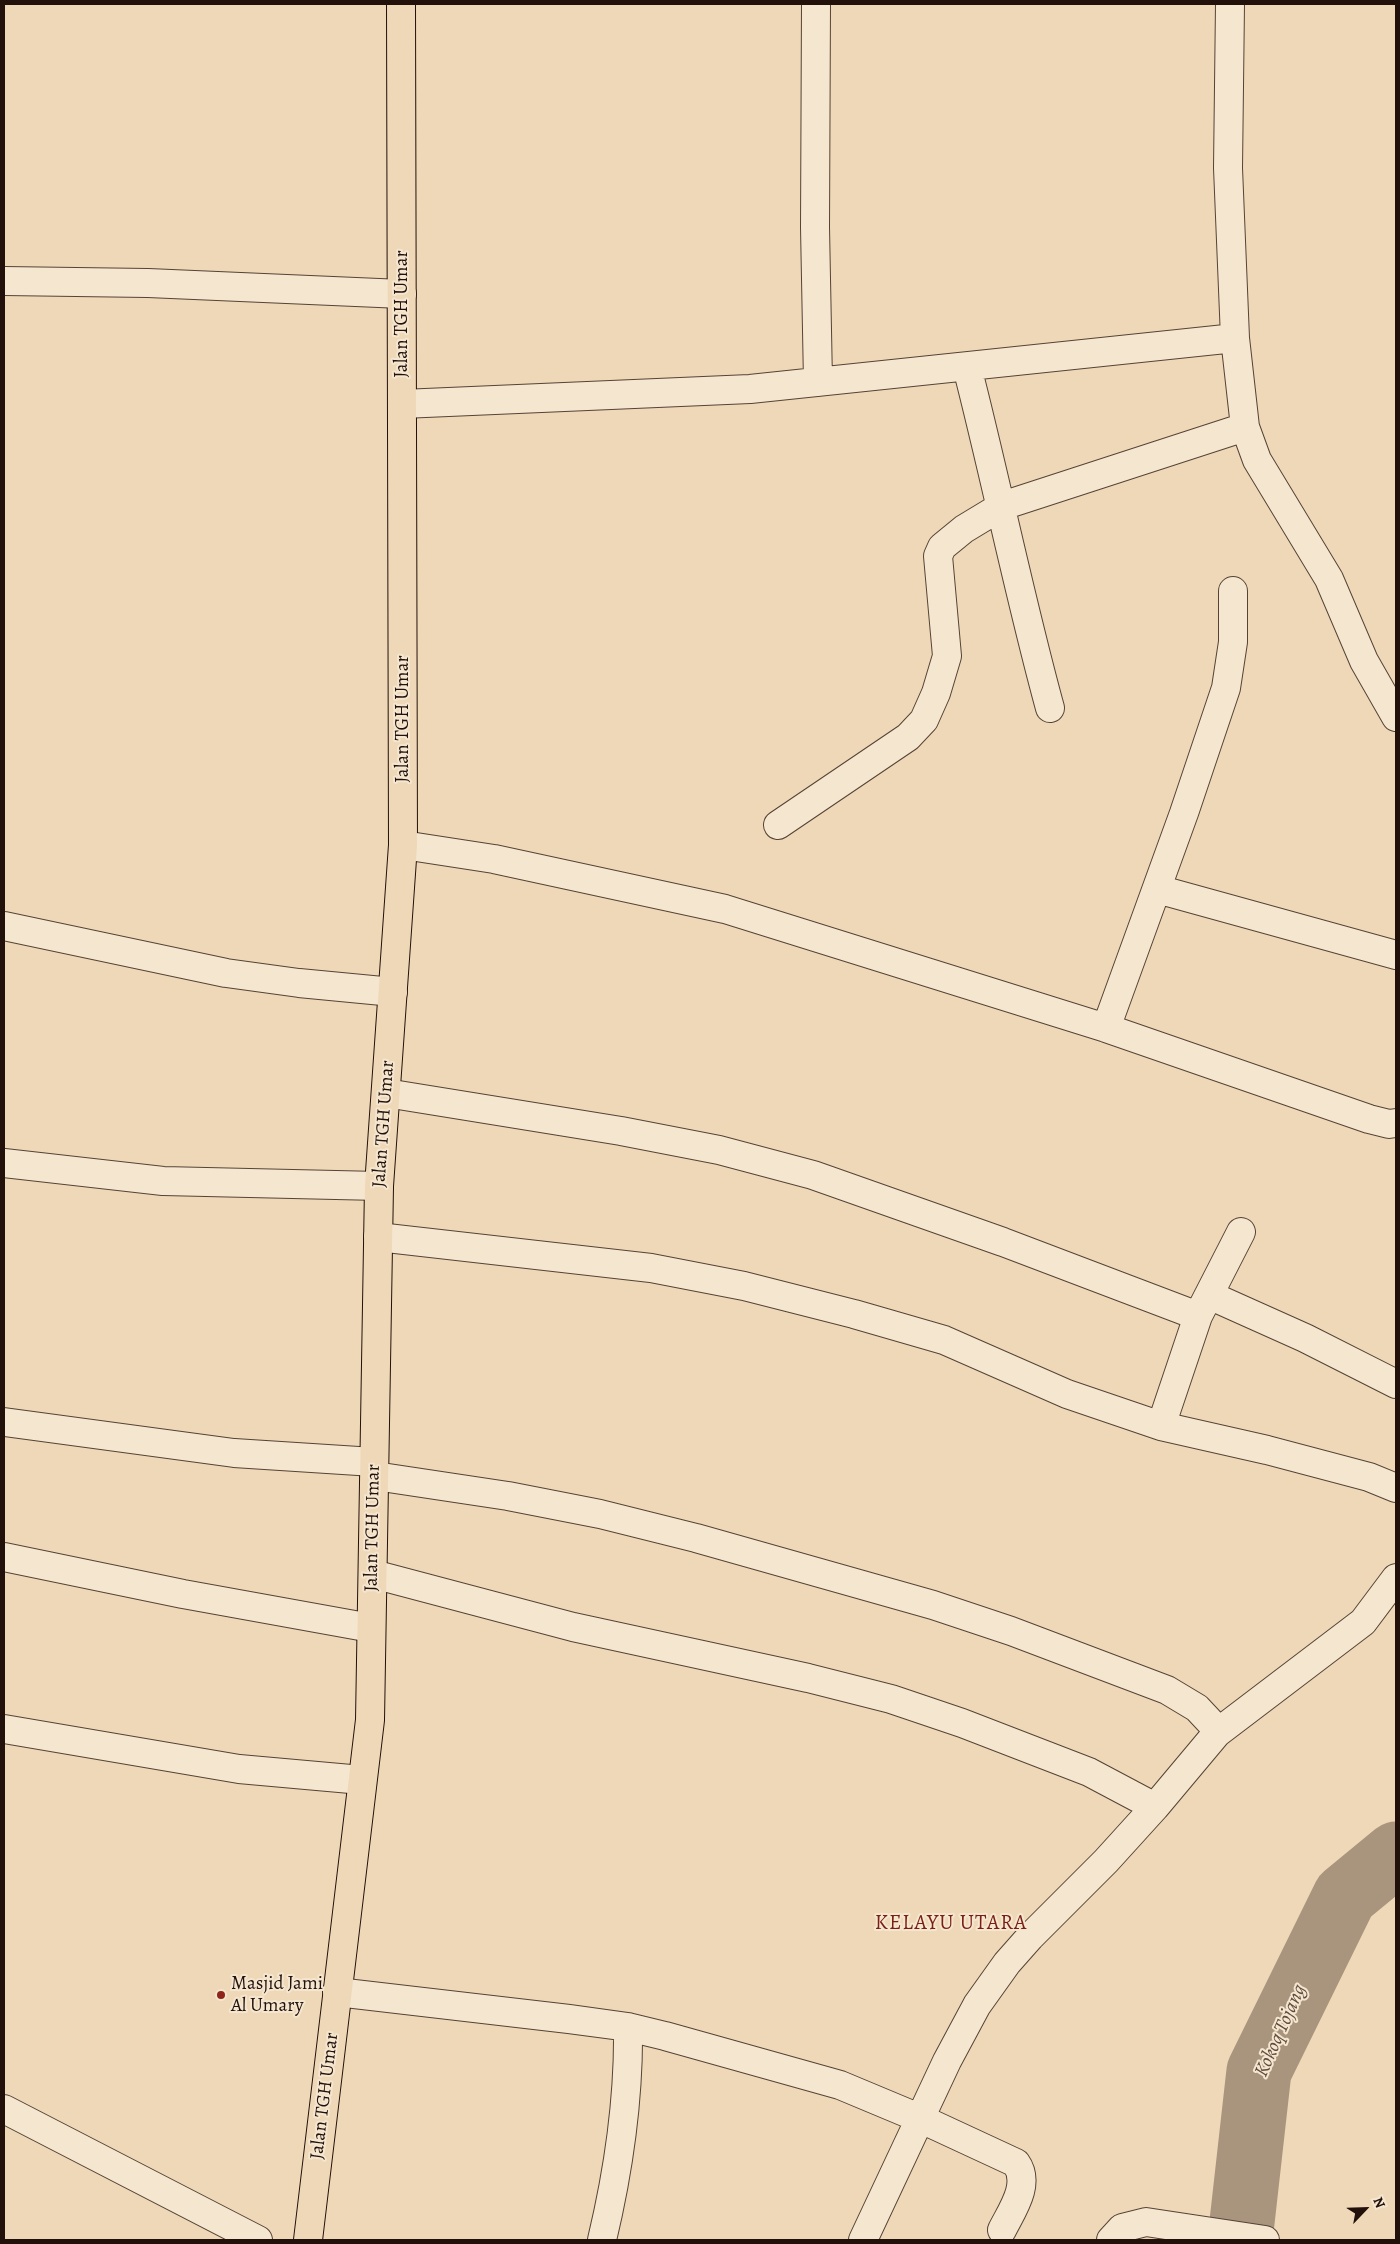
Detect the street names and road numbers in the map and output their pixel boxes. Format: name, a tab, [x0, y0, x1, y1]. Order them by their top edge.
street label: Jalan TGH Umar	[391, 250, 413, 378]
street label: Jalan TGH Umar	[392, 655, 414, 783]
street label: Jalan TGH Umar	[368, 1060, 400, 1188]
street label: Jalan TGH Umar	[360, 1464, 386, 1592]
street label: Jalan TGH Umar	[306, 2031, 344, 2161]

